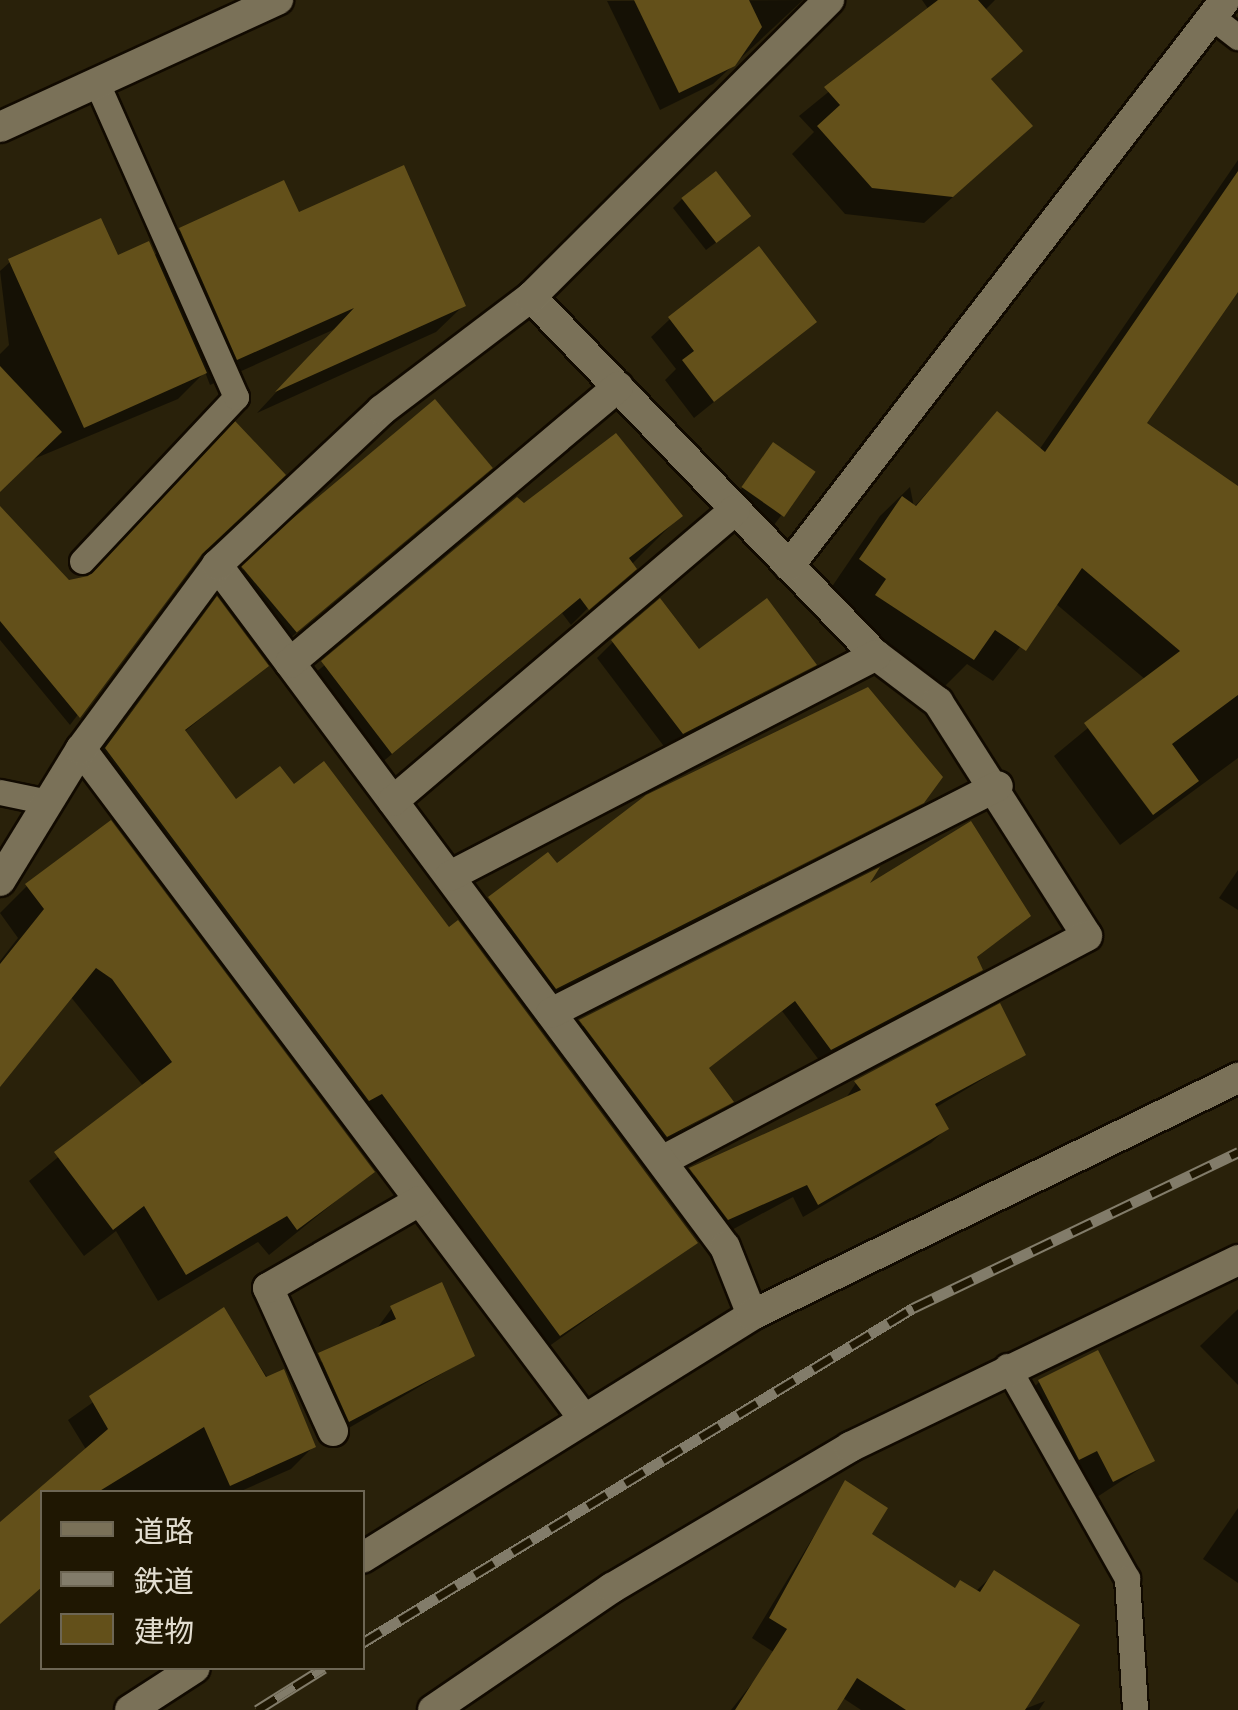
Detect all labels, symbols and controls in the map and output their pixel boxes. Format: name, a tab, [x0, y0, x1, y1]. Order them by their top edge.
legend	[40, 1490, 365, 1670]
text: 道路	[134, 1513, 194, 1549]
text: 鉄道	[134, 1563, 194, 1599]
text: 建物	[134, 1613, 194, 1649]

